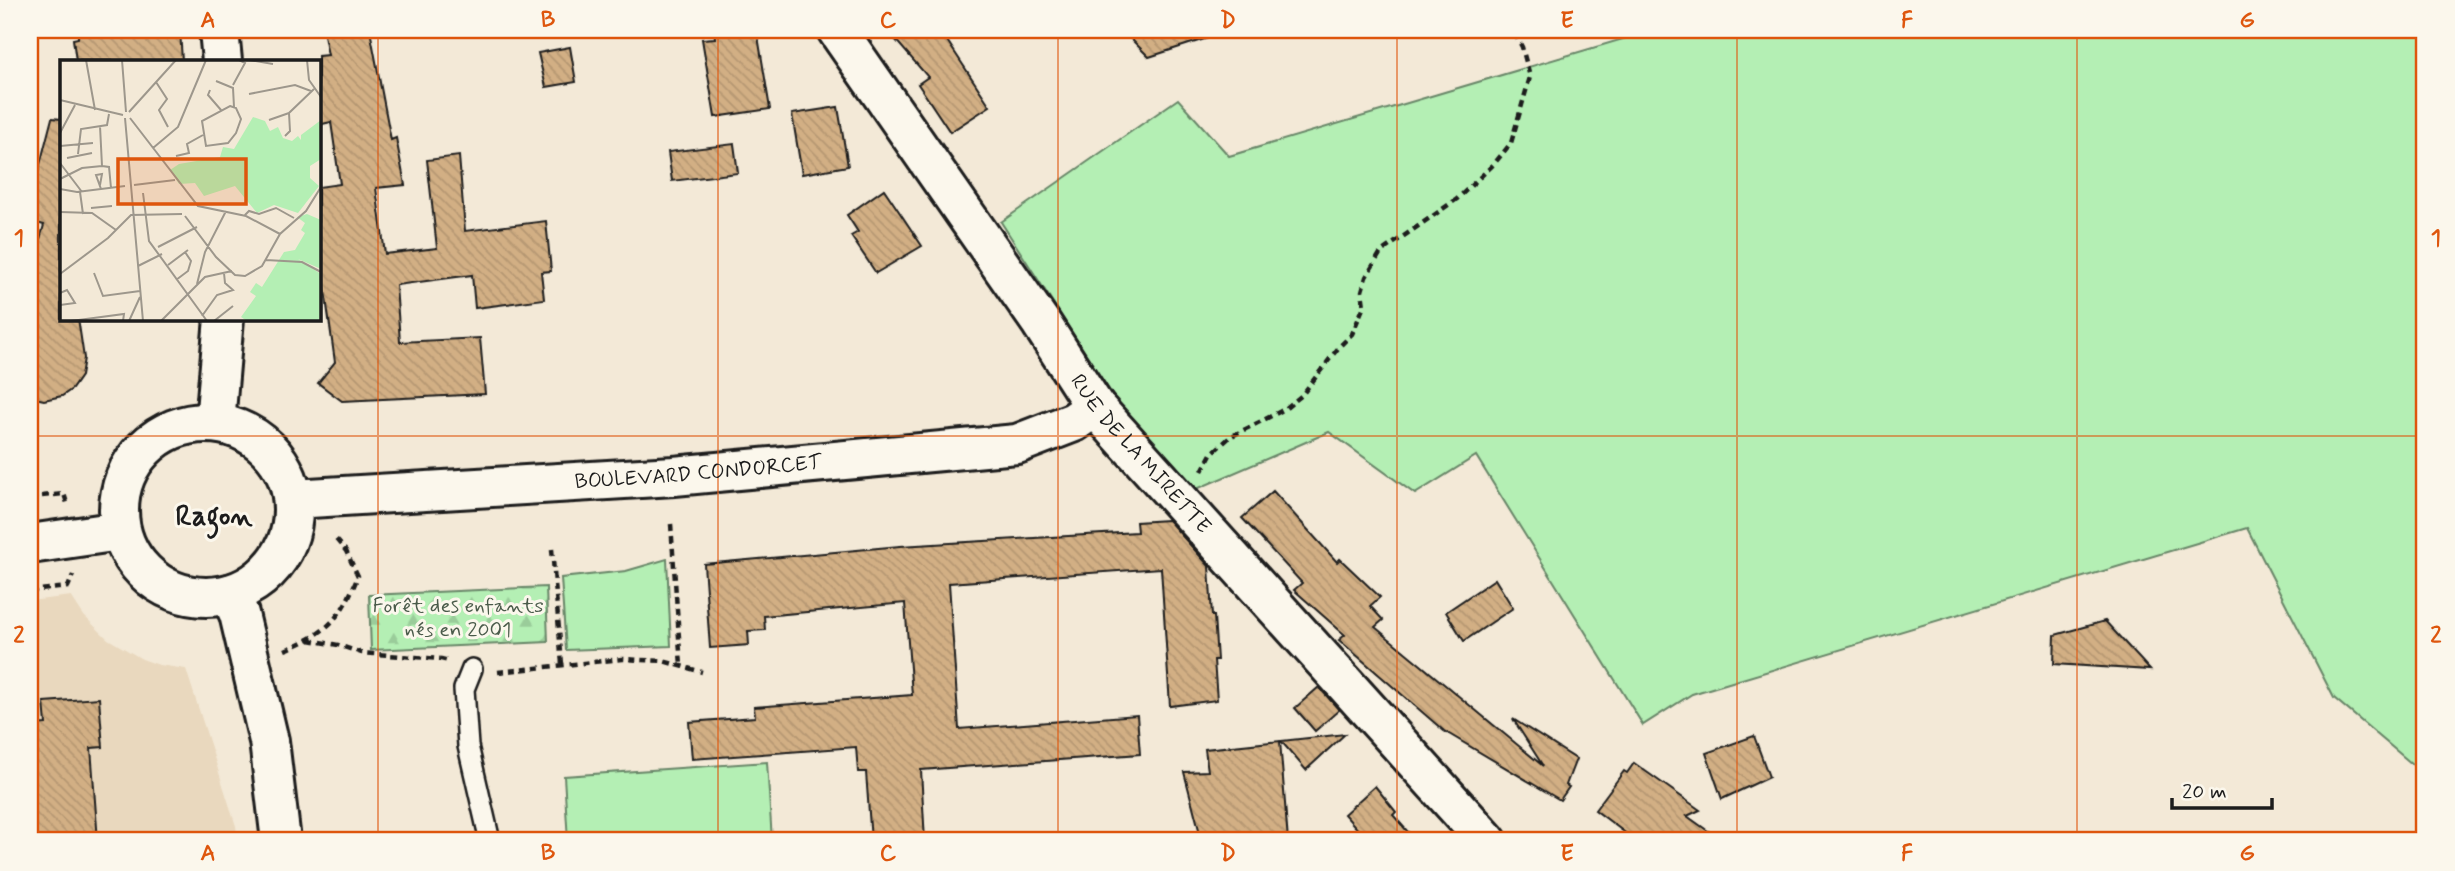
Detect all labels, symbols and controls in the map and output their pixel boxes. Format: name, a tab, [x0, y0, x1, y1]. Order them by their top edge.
text: A	[200, 6, 216, 36]
text: B	[541, 6, 556, 36]
text: C	[880, 6, 897, 36]
text: D	[1220, 6, 1236, 36]
text: E	[1560, 6, 1574, 36]
text: F	[1901, 6, 1913, 36]
text: G	[2239, 6, 2255, 36]
inset map	[60, 60, 320, 320]
text: 1	[14, 224, 24, 254]
text: 1	[2431, 224, 2441, 254]
street label: RUE DE LA MIRETTE	[1064, 369, 1217, 540]
street label: BOULEVARD CONDORCET	[574, 448, 824, 496]
district label: Ragon	[176, 499, 253, 539]
park label: Forêt des enfants nés en 2001	[372, 592, 544, 644]
text: 2	[13, 621, 25, 651]
text: 2	[2430, 621, 2442, 651]
scale bar	[2172, 766, 2271, 810]
text: 20 m	[2182, 778, 2227, 806]
text: A	[200, 839, 216, 869]
text: B	[541, 839, 556, 869]
text: C	[880, 839, 897, 869]
text: D	[1220, 839, 1236, 869]
text: E	[1560, 839, 1574, 869]
text: F	[1901, 839, 1913, 869]
text: G	[2239, 839, 2255, 869]

